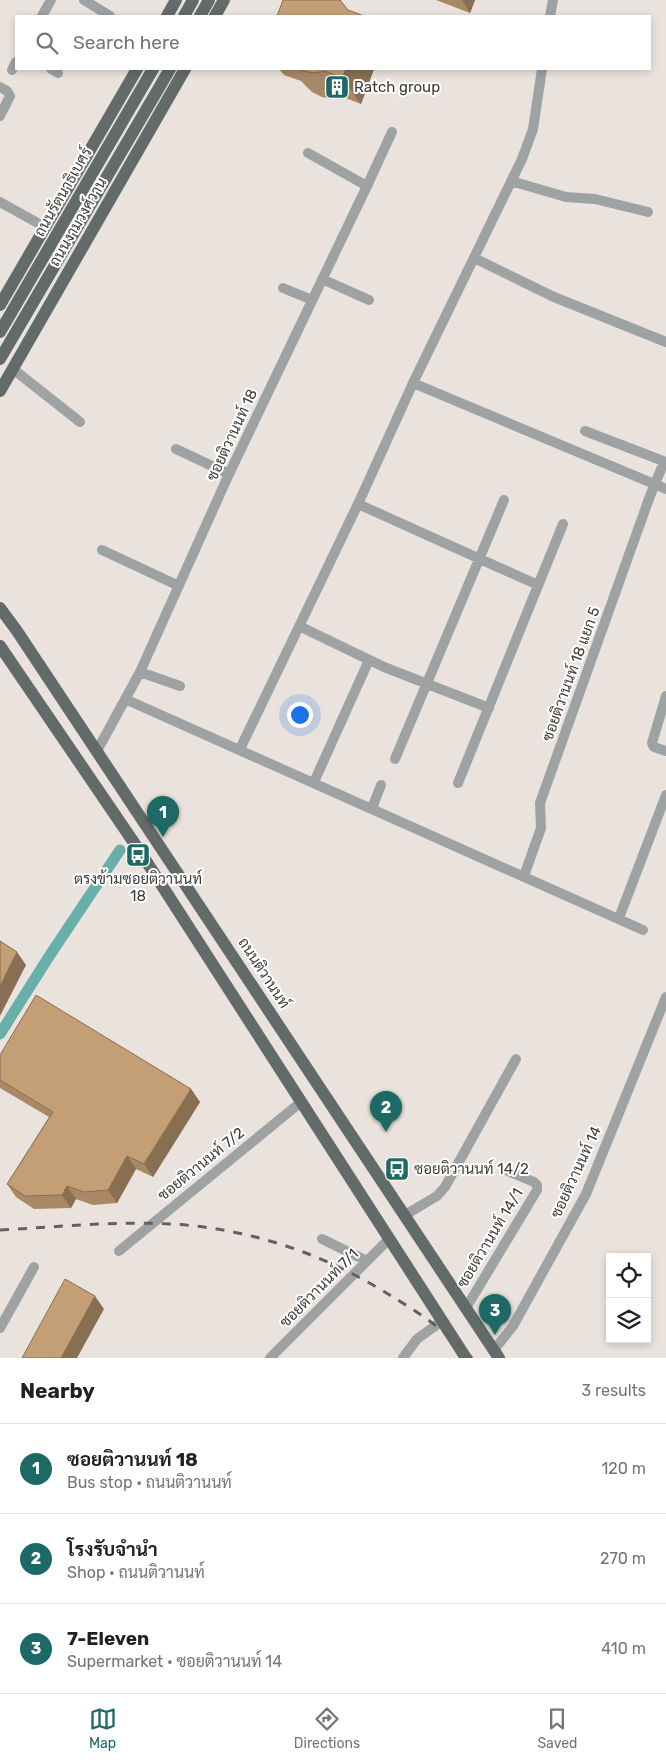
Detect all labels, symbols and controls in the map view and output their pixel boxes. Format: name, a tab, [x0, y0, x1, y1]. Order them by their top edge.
search box	[15, 15, 651, 70]
icon: search	[33, 29, 61, 57]
text: Search here	[73, 31, 180, 54]
building icon: Ratch group	[324, 74, 350, 100]
place label: Ratch group	[354, 78, 440, 96]
street label: ถนนรัตนาธิเบศร์	[29, 144, 96, 240]
street label: ถนนงามวงศ์วาน	[45, 174, 111, 269]
street label: ซอยติวานนท์ 18	[202, 386, 261, 484]
street label: ซอยติวานนท์ 18 แยก 5	[537, 604, 604, 744]
your location	[287, 702, 313, 728]
pin: 1	[147, 796, 179, 837]
bus stop icon: ตรงข้ามซอยติวานนท์ 18	[125, 842, 151, 868]
place label: ตรงข้ามซอยติวานนท์ 18	[74, 869, 202, 905]
street label: ถนนติวานนท์	[234, 934, 294, 1012]
pin: 2	[370, 1091, 402, 1132]
street label: ซอยติวานนท์ 7/2	[154, 1123, 248, 1204]
street label: ซอยติวานนท์ 14	[546, 1123, 605, 1221]
bus stop icon: ซอยติวานนท์ 14/2	[384, 1156, 410, 1182]
place label: ซอยติวานนท์ 14/2	[414, 1159, 529, 1178]
street label: ซอยติวานนท์ 14/1	[452, 1185, 527, 1291]
street label: ซอยติวานนท์ 7/1	[275, 1244, 362, 1331]
map controls	[606, 1253, 651, 1343]
button: locate	[606, 1253, 651, 1298]
pin: 3	[479, 1294, 511, 1335]
button: layers	[606, 1298, 651, 1343]
text: Nearby	[20, 1378, 95, 1403]
text: 3 results	[581, 1381, 646, 1400]
text: ซอยติวานนท์ 18	[67, 1448, 198, 1471]
text: 1	[32, 1459, 40, 1478]
text: 120 m	[601, 1459, 646, 1478]
text: Bus stop · ถนนติวานนท์	[67, 1473, 232, 1492]
text: โรงรับจำนำ	[67, 1538, 158, 1561]
text: 2	[31, 1549, 41, 1568]
text: 270 m	[600, 1549, 646, 1568]
text: Shop · ถนนติวานนท์	[67, 1563, 205, 1582]
text: 7-Eleven	[67, 1627, 149, 1650]
text: 3	[31, 1639, 41, 1658]
text: 410 m	[601, 1639, 646, 1658]
text: Supermarket · ซอยติวานนท์ 14	[67, 1652, 282, 1671]
tab: Map	[89, 1705, 117, 1752]
tab: Directions	[294, 1705, 360, 1752]
tab: Saved	[537, 1705, 577, 1752]

